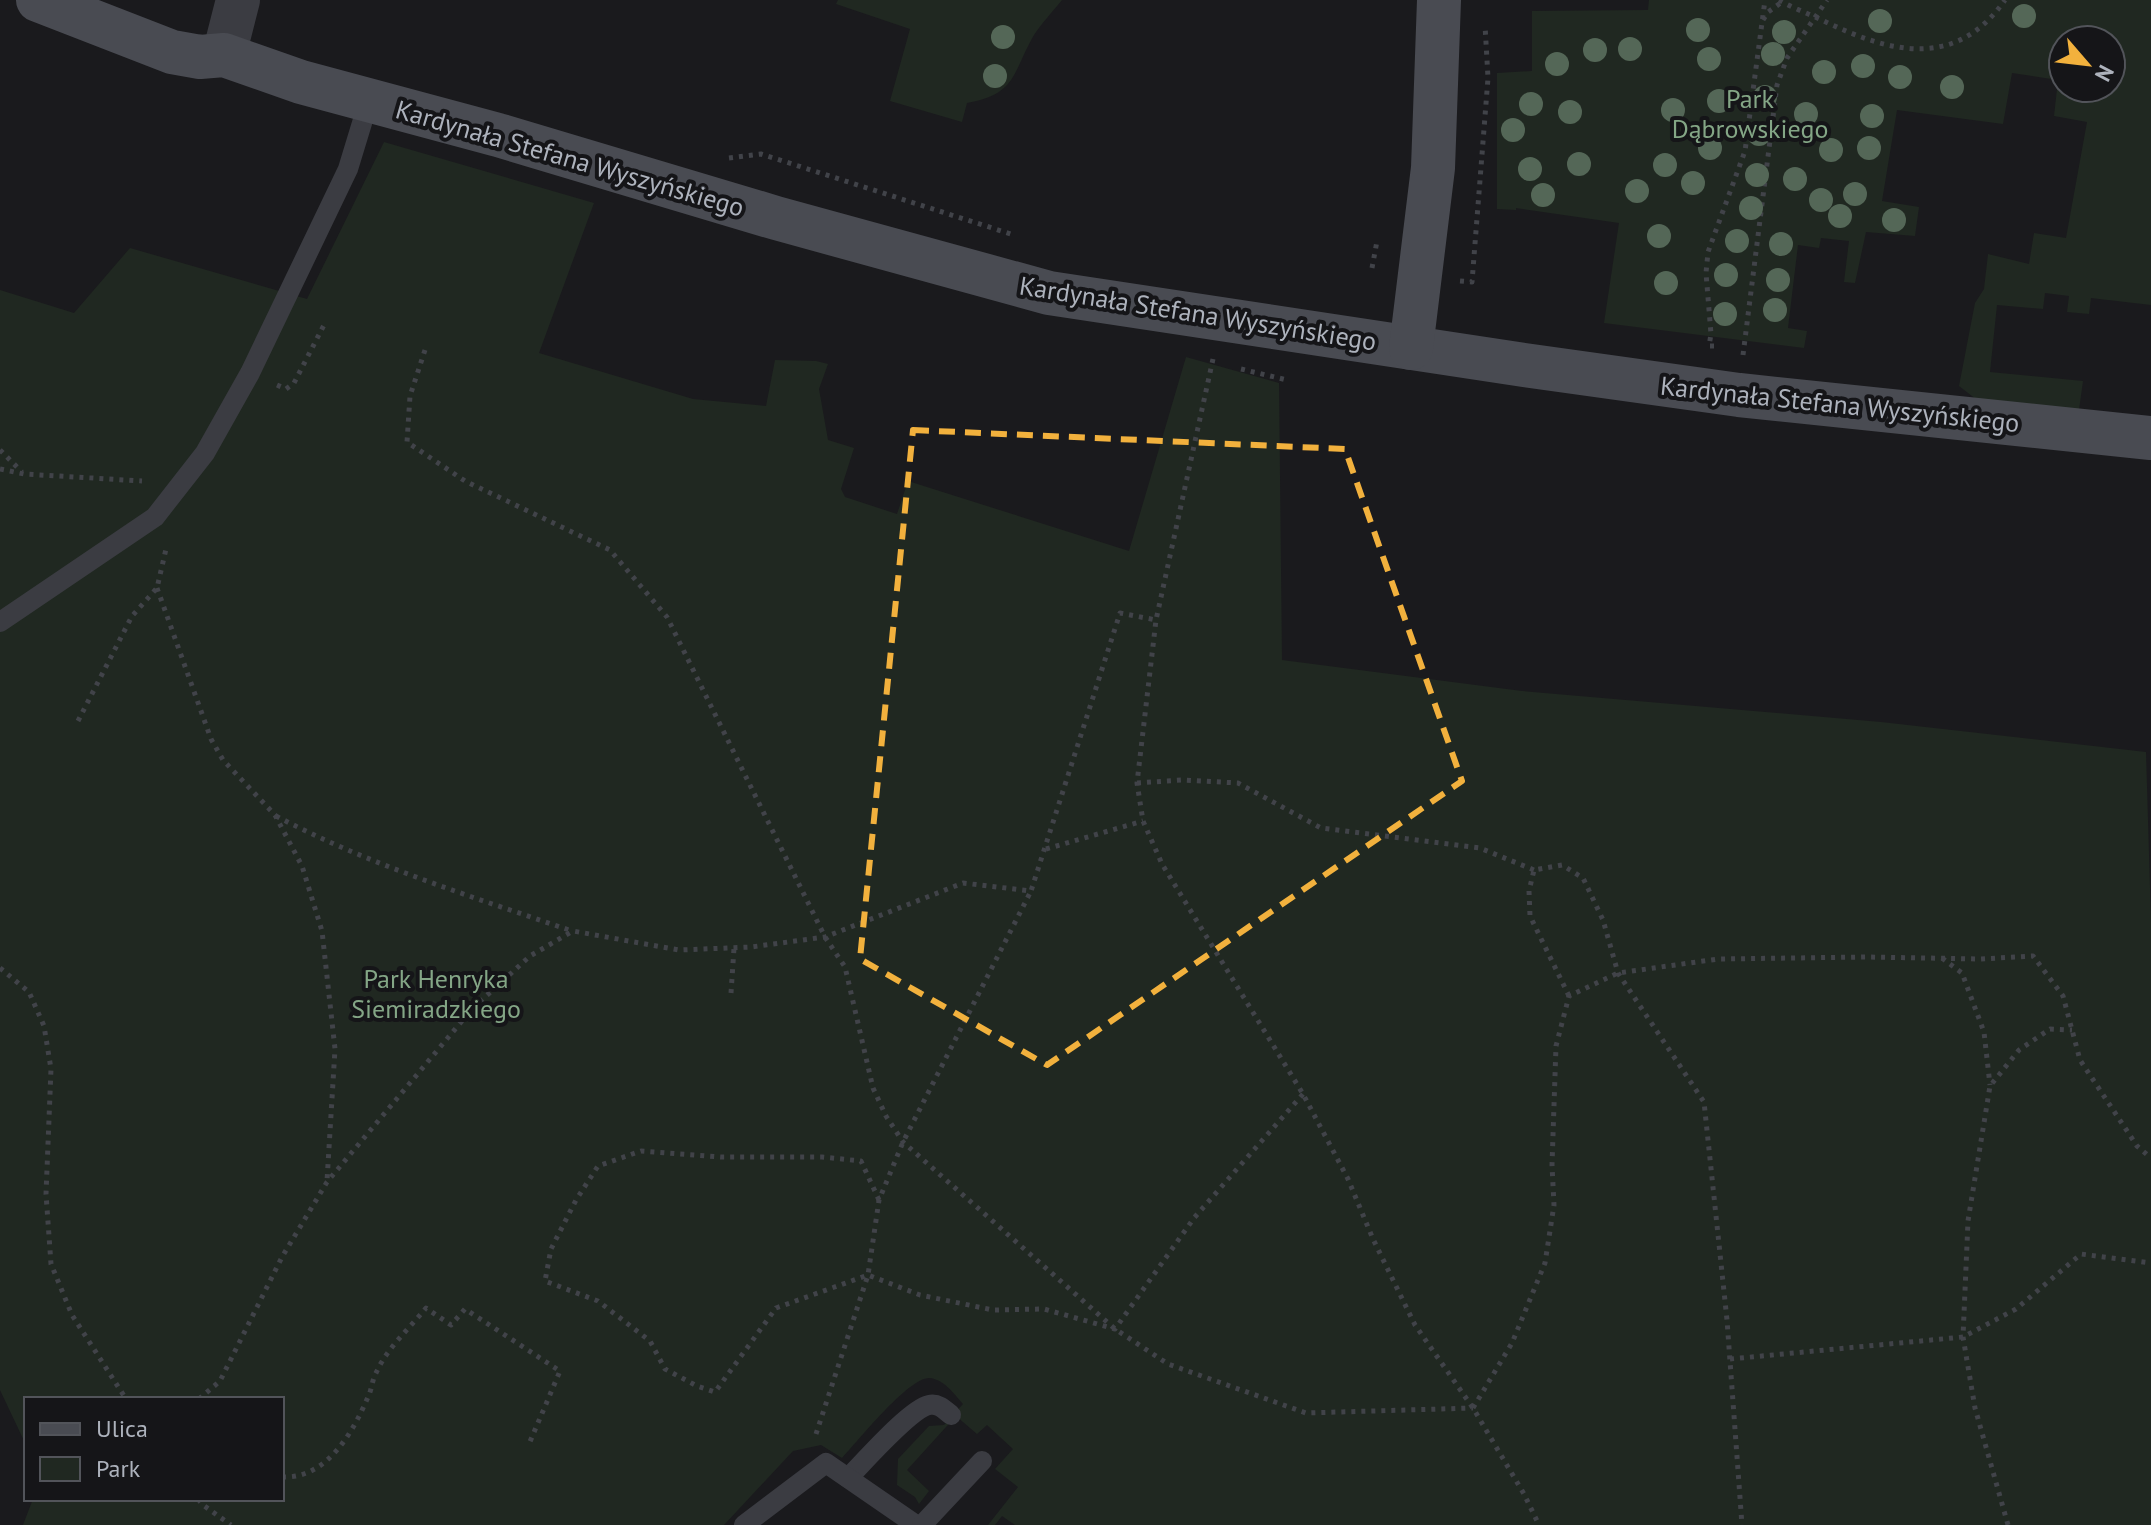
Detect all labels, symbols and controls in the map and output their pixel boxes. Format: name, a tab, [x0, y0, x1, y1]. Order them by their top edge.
north arrow	[2047, 24, 2127, 104]
text: N	[2089, 60, 2120, 86]
park label: Park Dąbrowskiego	[1672, 82, 1828, 145]
street label: Kardynała Stefana Wyszyńskiego	[392, 92, 748, 224]
street label: Kardynała Stefana Wyszyńskiego	[1017, 268, 1379, 358]
street label: Kardynała Stefana Wyszyńskiego	[1659, 369, 2021, 439]
park label: Park Henryka Siemiradzkiego	[351, 962, 521, 1025]
legend	[24, 1397, 284, 1501]
text: Ulica	[96, 1413, 148, 1444]
text: Park	[96, 1453, 141, 1484]

